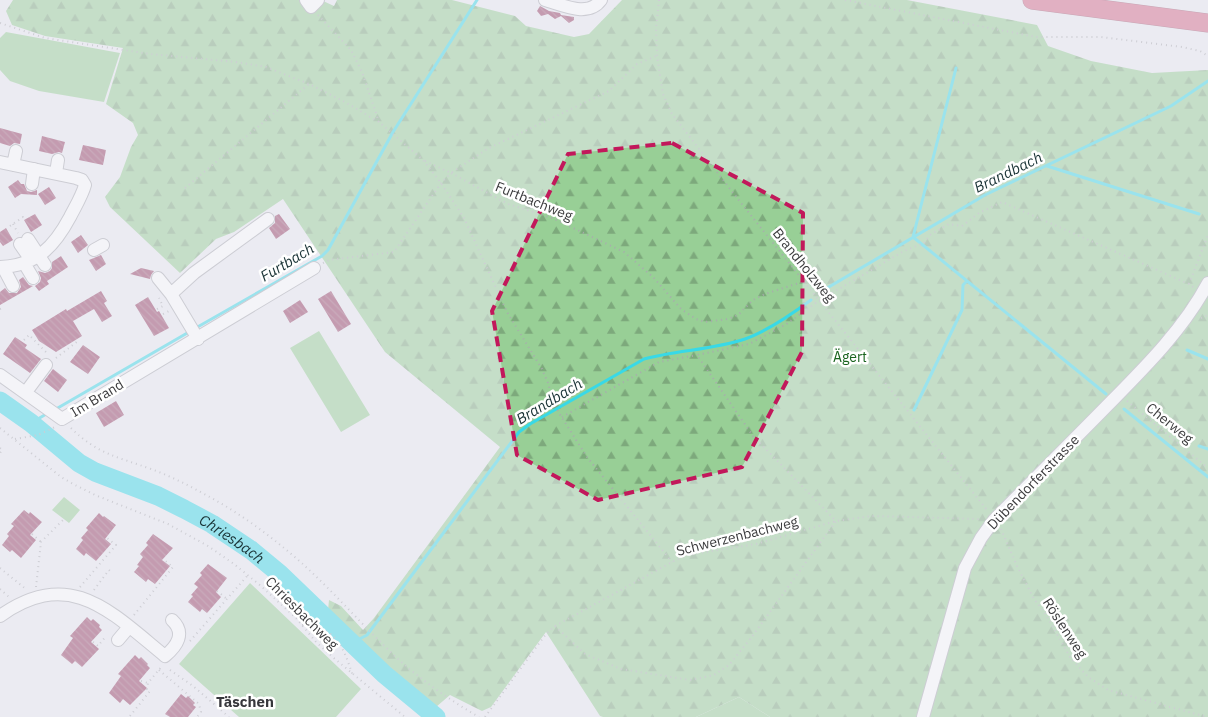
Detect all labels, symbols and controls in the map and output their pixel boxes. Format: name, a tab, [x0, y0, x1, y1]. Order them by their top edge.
water label: Brandbach	[971, 147, 1045, 197]
street label: Furtbachweg	[493, 177, 576, 225]
street label: Brandholzweg	[769, 225, 840, 306]
water label: Furtbach	[257, 238, 317, 286]
park label: Ägert	[833, 348, 867, 366]
water label: Brandbach	[512, 374, 586, 428]
street label: Im Brand	[67, 375, 127, 421]
street label: Cherweg	[1143, 399, 1198, 448]
street label: Dübendorferstrasse	[983, 431, 1083, 533]
water label: Chriesbach	[196, 510, 269, 567]
street label: Schwerzenbachweg	[674, 512, 800, 560]
street label: Chriesbachweg	[262, 573, 343, 654]
street label: Röslenweg	[1039, 594, 1092, 662]
district label: Täschen	[216, 692, 274, 711]

